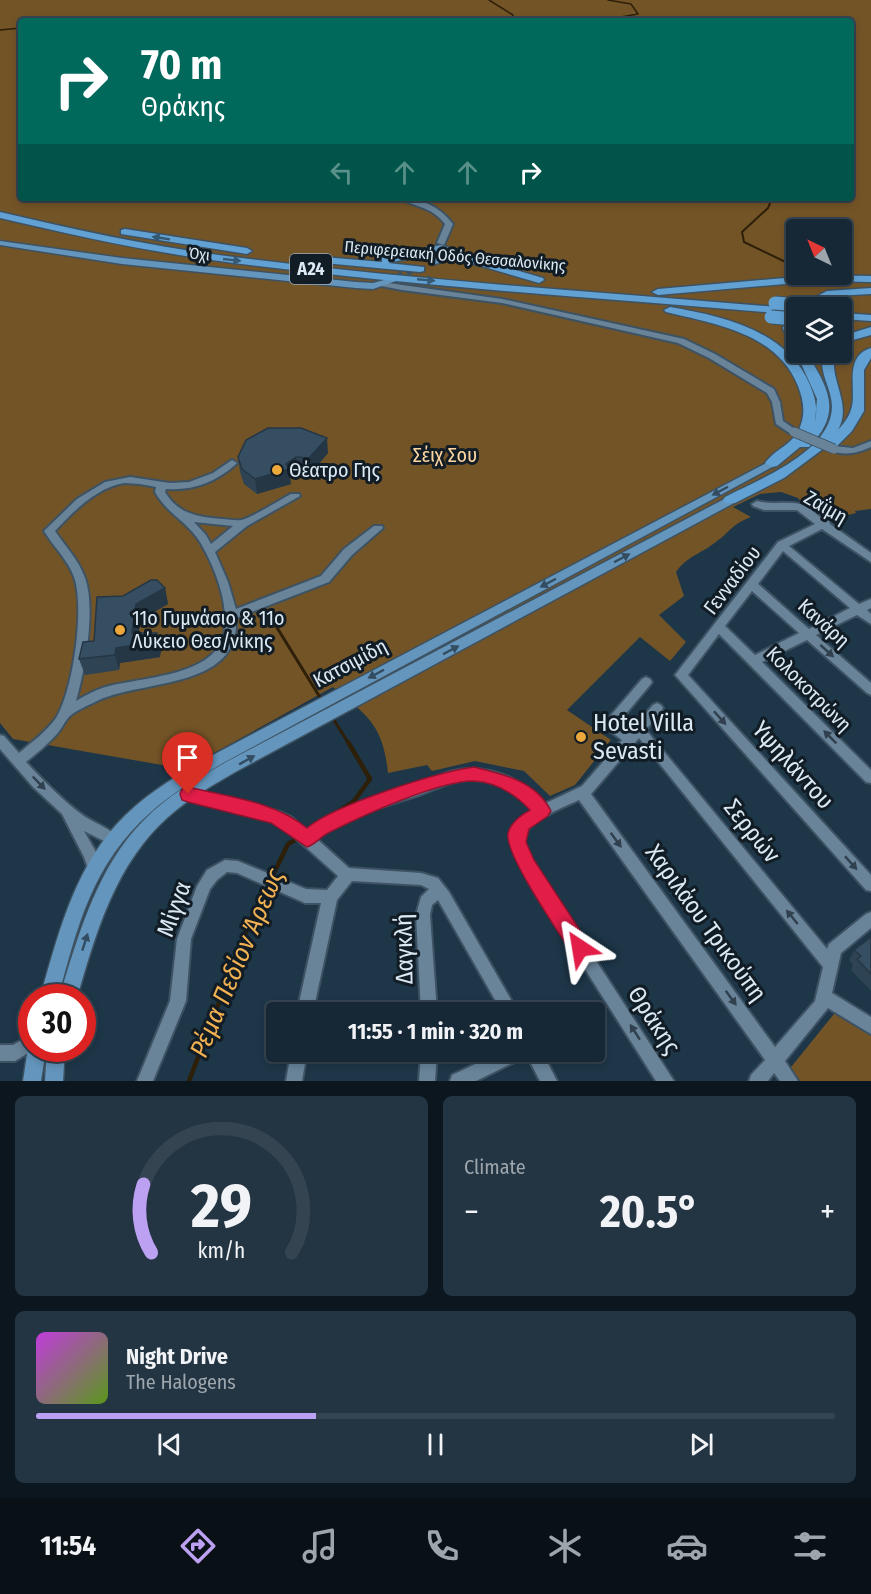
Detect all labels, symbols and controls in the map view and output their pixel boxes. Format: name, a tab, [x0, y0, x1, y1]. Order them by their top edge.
text: 70 m	[141, 40, 222, 90]
icon: right	[42, 42, 120, 120]
text: Θράκης	[141, 91, 225, 123]
icon: left	[325, 156, 358, 189]
icon: ahead	[388, 156, 421, 189]
icon: ahead	[451, 156, 484, 189]
icon: right	[514, 156, 547, 189]
north arrow	[786, 219, 852, 285]
map controls	[786, 219, 852, 363]
one-way arrow	[151, 233, 170, 242]
street label: Περιφερειακή Οδός Θεσσαλονίκης	[344, 237, 567, 275]
street label: Όχι	[187, 243, 211, 265]
road number: Α24	[290, 254, 332, 284]
one-way arrow	[223, 255, 242, 264]
one-way arrow	[417, 275, 436, 285]
button: layers	[786, 297, 852, 363]
park label: Σέιχ Σου	[413, 443, 477, 467]
place label: Θέατρο Γης	[289, 458, 380, 482]
marker: Θέατρο Γης	[270, 463, 284, 477]
street label: Ζαΐμη	[800, 485, 852, 529]
one-way arrow	[712, 486, 729, 496]
street label: Γενναδίου	[698, 541, 766, 619]
one-way arrow	[614, 553, 631, 563]
one-way arrow	[540, 578, 557, 588]
street label: Κανάρη	[793, 593, 855, 653]
place label: 11ο Γυμνάσιο & 11ο Λύκειο Θεσ/νίκης	[132, 606, 285, 653]
marker: 11ο Γυμνάσιο & 11ο Λύκειο Θεσ/νίκης	[113, 623, 127, 637]
street label: Κατσιμίδη	[309, 633, 391, 693]
street label: Κολοκοτρώνη	[761, 641, 857, 737]
one-way arrow	[819, 644, 834, 657]
one-way arrow	[442, 645, 459, 655]
one-way arrow	[367, 669, 384, 679]
place label: Hotel Villa Sevasti	[593, 709, 694, 765]
one-way arrow	[713, 711, 727, 726]
street label: Υψηλάντου	[746, 715, 840, 815]
marker: Hotel Villa Sevasti	[574, 730, 588, 744]
one-way arrow	[823, 731, 837, 745]
pin	[162, 732, 213, 794]
icon: arrive	[171, 741, 204, 774]
one-way arrow	[239, 755, 256, 765]
one-way arrow	[32, 776, 46, 790]
street label: Σερρών	[718, 794, 786, 869]
one-way arrow	[610, 832, 622, 848]
street label: Χαριλάου Τρικούπη	[640, 839, 772, 1007]
one-way arrow	[844, 855, 857, 870]
water label: Ρέμα Πεδίον Άρεως	[183, 863, 291, 1062]
street label: Μίγγα	[151, 877, 197, 941]
one-way arrow	[785, 909, 798, 925]
street label: Δαγκλή	[389, 913, 419, 985]
position arrow	[548, 916, 612, 980]
one-way arrow	[81, 933, 91, 951]
street label: Θράκης	[622, 981, 686, 1059]
speed limit sign: 30	[18, 984, 96, 1062]
one-way arrow	[725, 990, 737, 1006]
text: 11:55 · 1 min · 320 m	[348, 1018, 523, 1045]
one-way arrow	[629, 1024, 640, 1040]
text: Climate	[464, 1155, 526, 1179]
text: 29	[190, 1169, 252, 1244]
text: 20.5°	[600, 1185, 699, 1239]
text: −	[464, 1192, 479, 1232]
text: +	[820, 1192, 835, 1232]
text: km/h	[198, 1238, 245, 1264]
text: Night Drive	[126, 1343, 228, 1370]
text: The Halogens	[126, 1370, 236, 1394]
icon: previous	[153, 1428, 186, 1461]
icon: pause	[419, 1428, 452, 1461]
icon: next	[685, 1428, 718, 1461]
icon: directions	[177, 1525, 219, 1567]
icon: music	[299, 1525, 341, 1567]
icon: phone	[421, 1525, 463, 1567]
icon: climate	[544, 1525, 586, 1567]
icon: car	[666, 1525, 708, 1567]
icon: filters	[789, 1525, 831, 1567]
text: 11:54	[40, 1530, 96, 1562]

